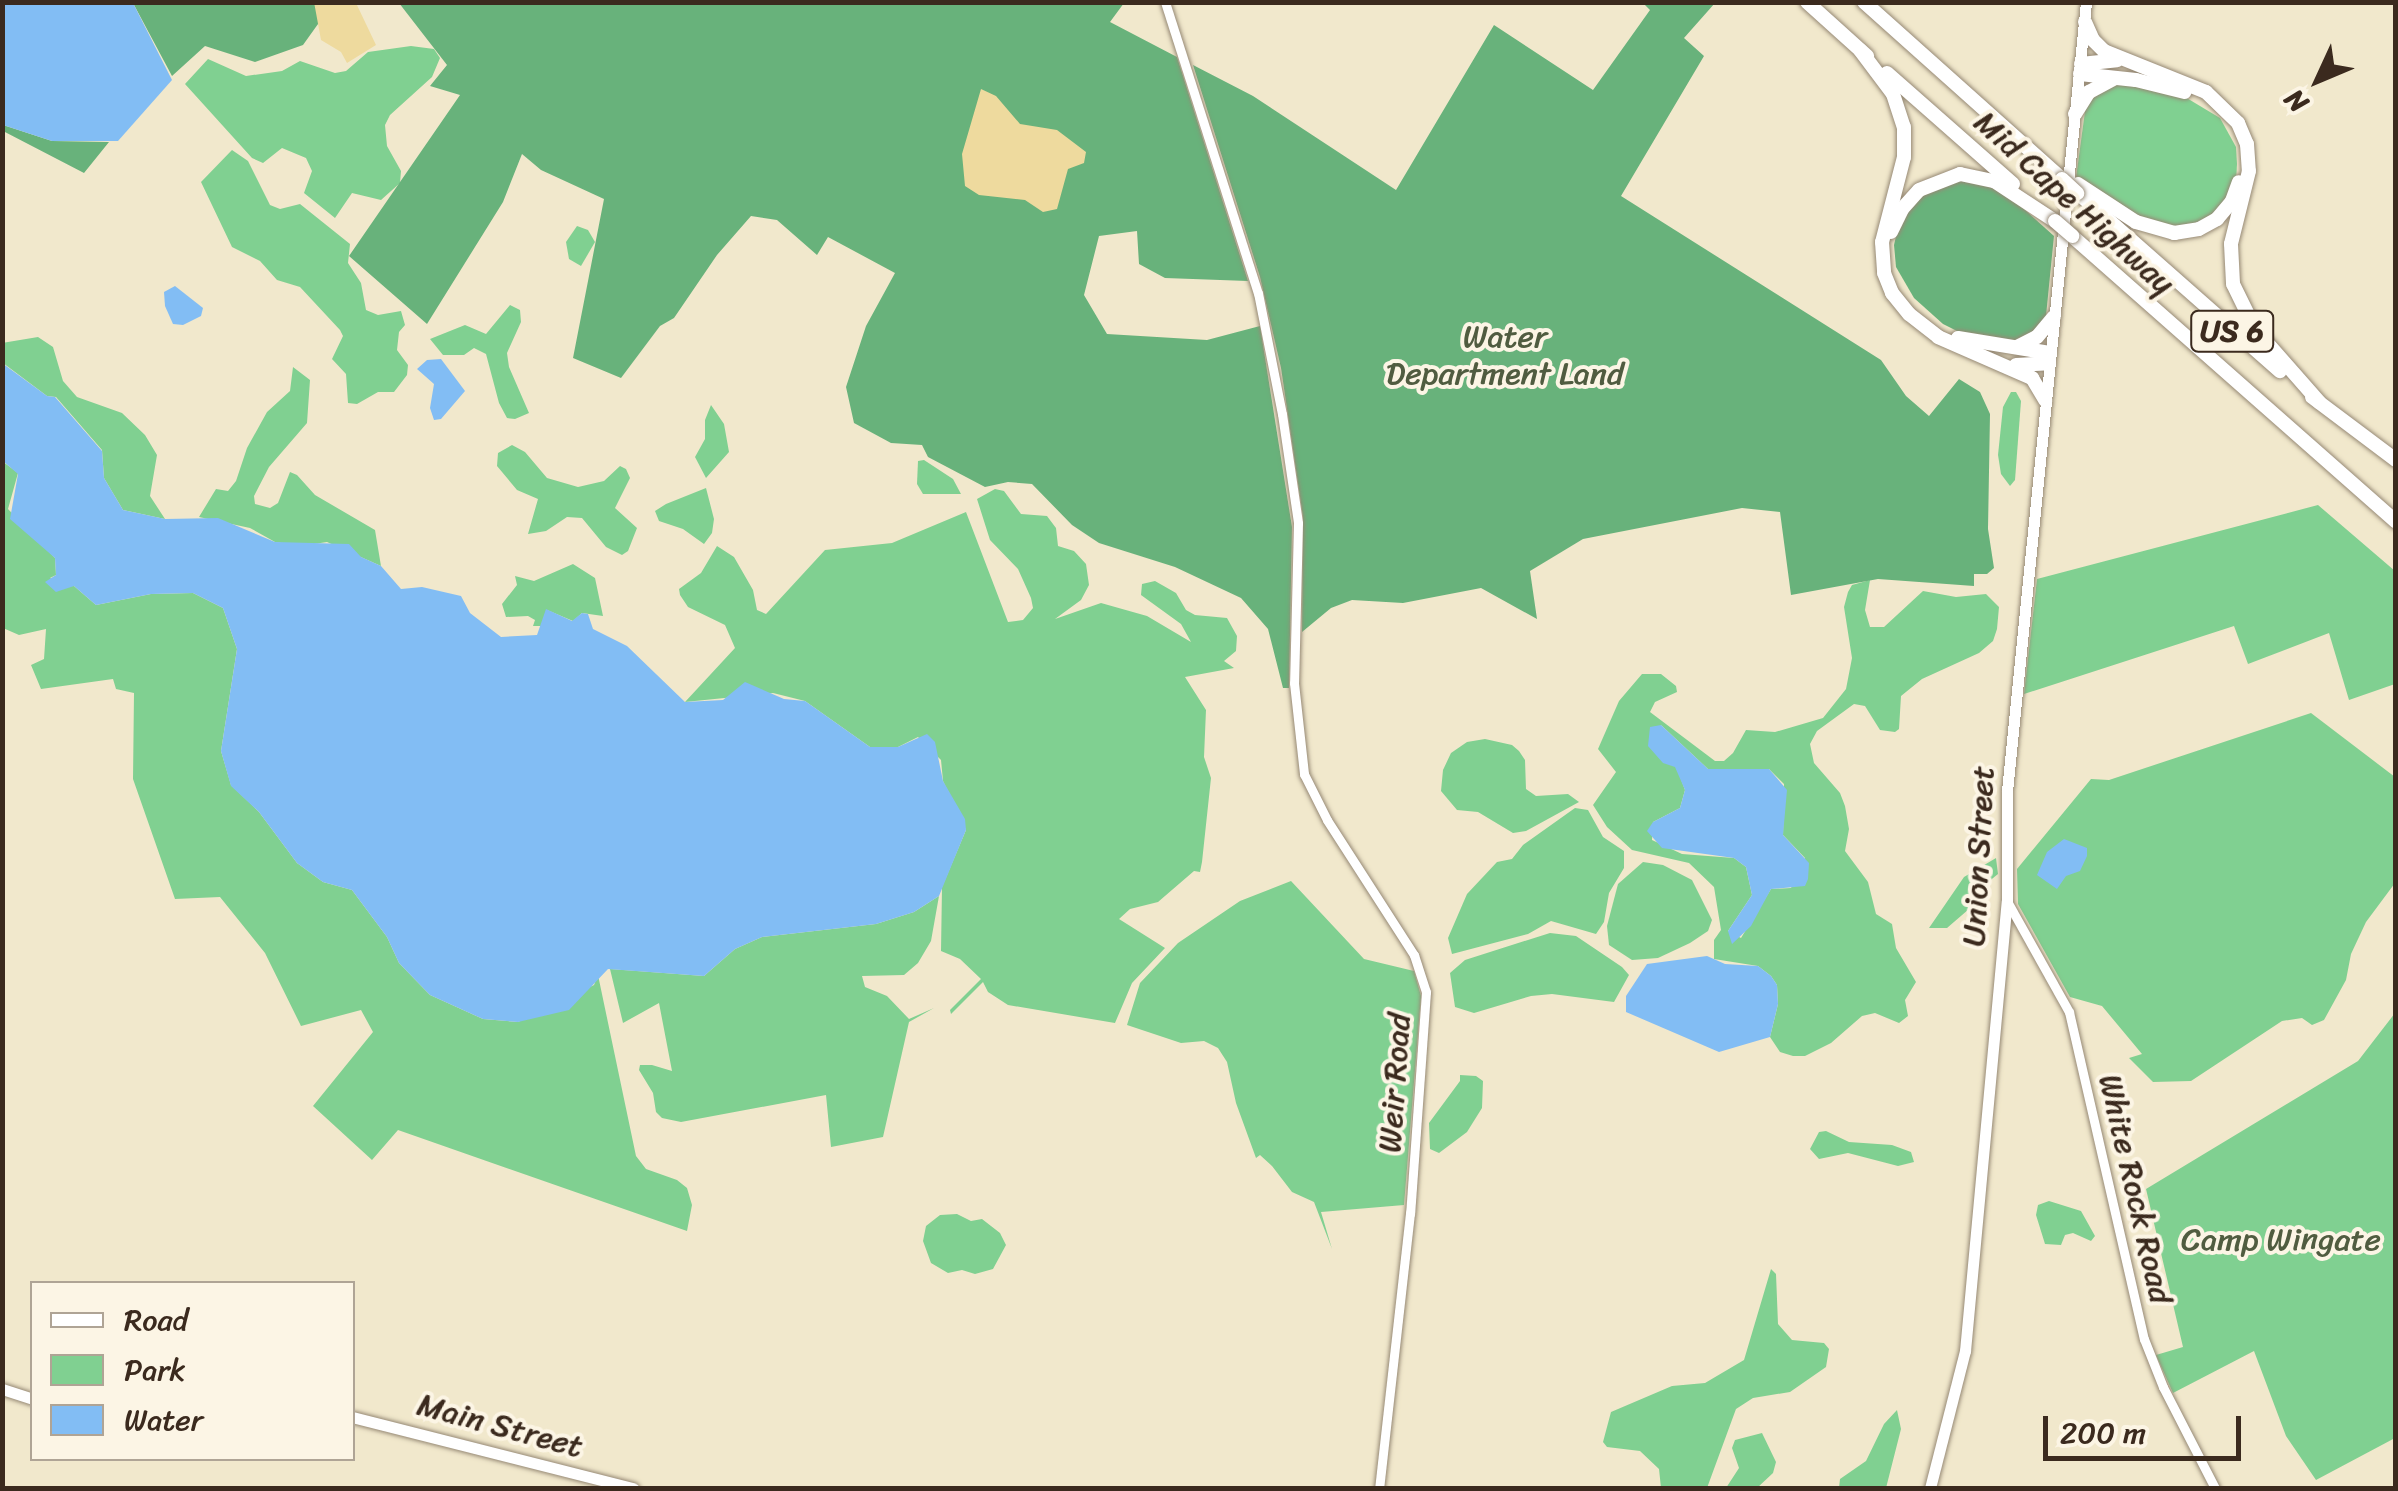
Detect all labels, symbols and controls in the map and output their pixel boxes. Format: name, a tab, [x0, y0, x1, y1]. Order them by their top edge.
north arrow	[2268, 30, 2368, 130]
text: N	[2272, 77, 2320, 125]
street label: Mid Cape Highway	[1966, 103, 2182, 303]
road number: US 6	[2190, 306, 2274, 356]
park label: Water Department Land	[1386, 319, 1624, 394]
street label: Union Street	[1955, 764, 2003, 948]
street label: Weir Road	[1371, 1012, 1419, 1154]
street label: White Rock Road	[2090, 1070, 2180, 1308]
park label: Camp Wingate	[2182, 1221, 2380, 1259]
legend	[30, 1281, 355, 1461]
text: Road	[124, 1293, 188, 1347]
text: Park	[124, 1343, 186, 1397]
street label: Main Street	[413, 1386, 587, 1466]
text: Water	[124, 1393, 203, 1447]
scale bar	[2048, 1396, 2246, 1458]
text: 200 m	[2060, 1406, 2146, 1460]

